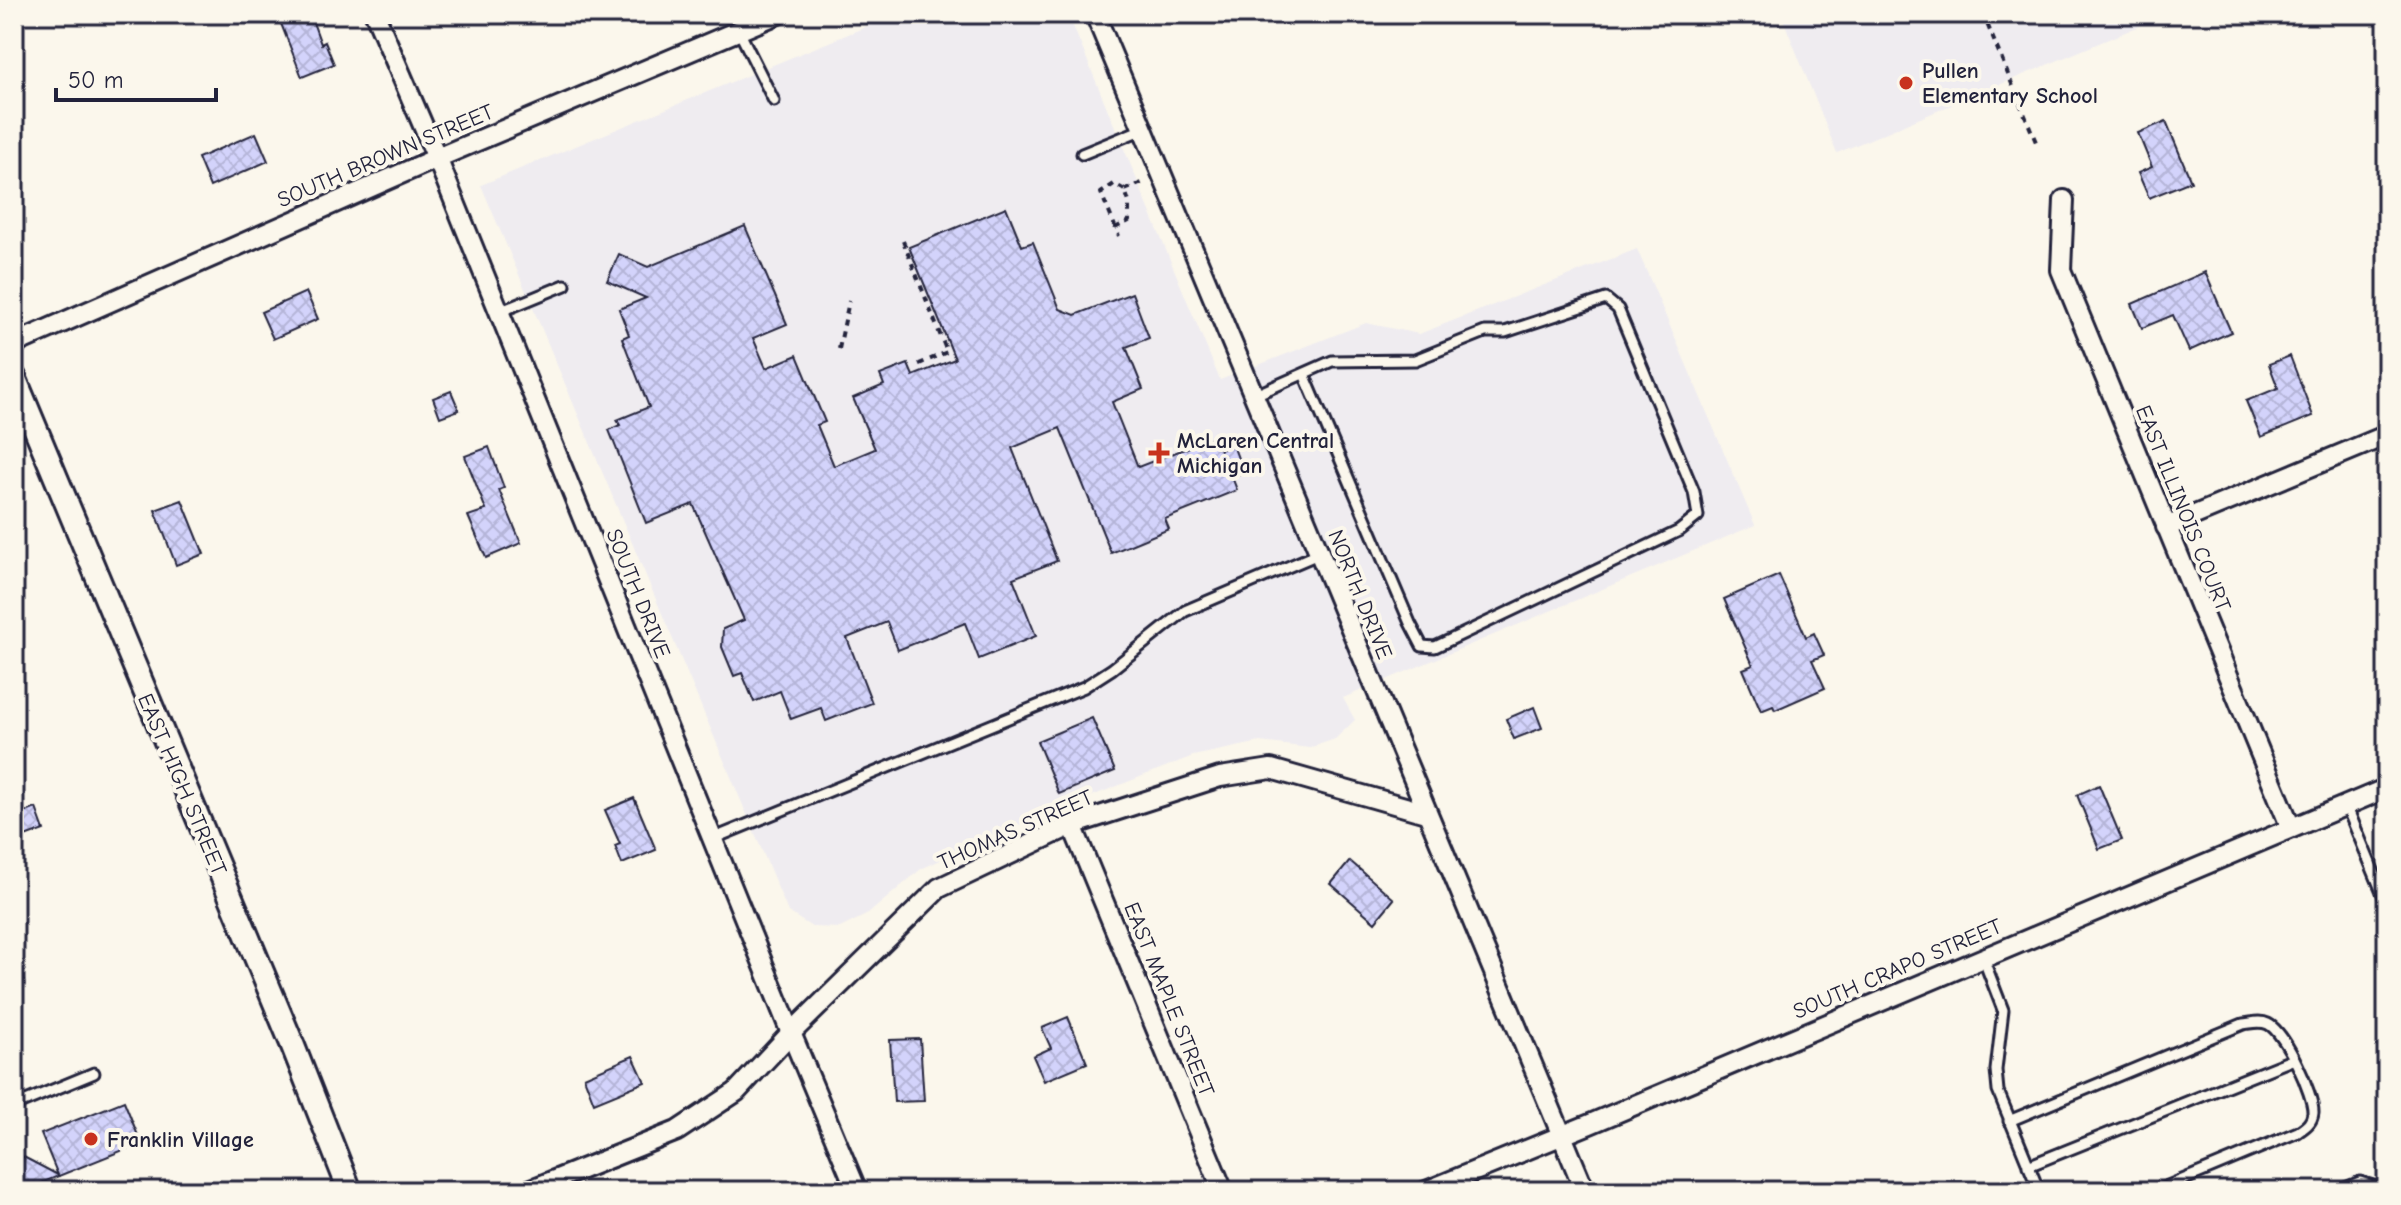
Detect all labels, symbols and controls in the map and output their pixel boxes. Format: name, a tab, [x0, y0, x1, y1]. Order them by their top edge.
scale bar	[56, 52, 216, 102]
place label: Pullen Elementary School	[1922, 58, 2098, 109]
text: 50 m	[68, 66, 124, 94]
marker: Pullen Elementary School	[1897, 74, 1915, 92]
street label: SOUTH BROWN STREET	[273, 98, 498, 213]
street label: EAST ILLINOIS COURT	[2130, 402, 2236, 616]
place label: McLaren Central Michigan	[1177, 428, 1334, 479]
marker: McLaren Central Michigan	[1148, 442, 1170, 464]
street label: SOUTH DRIVE	[600, 525, 676, 662]
street label: NORTH DRIVE	[1322, 526, 1398, 663]
street label: EAST HIGH STREET	[132, 690, 232, 880]
street label: THOMAS STREET	[934, 784, 1097, 876]
street label: EAST MAPLE STREET	[1118, 899, 1220, 1101]
street label: SOUTH CRAPO STREET	[1789, 913, 2006, 1025]
place label: Franklin Village	[107, 1127, 254, 1153]
marker: Franklin Village	[82, 1130, 100, 1148]

